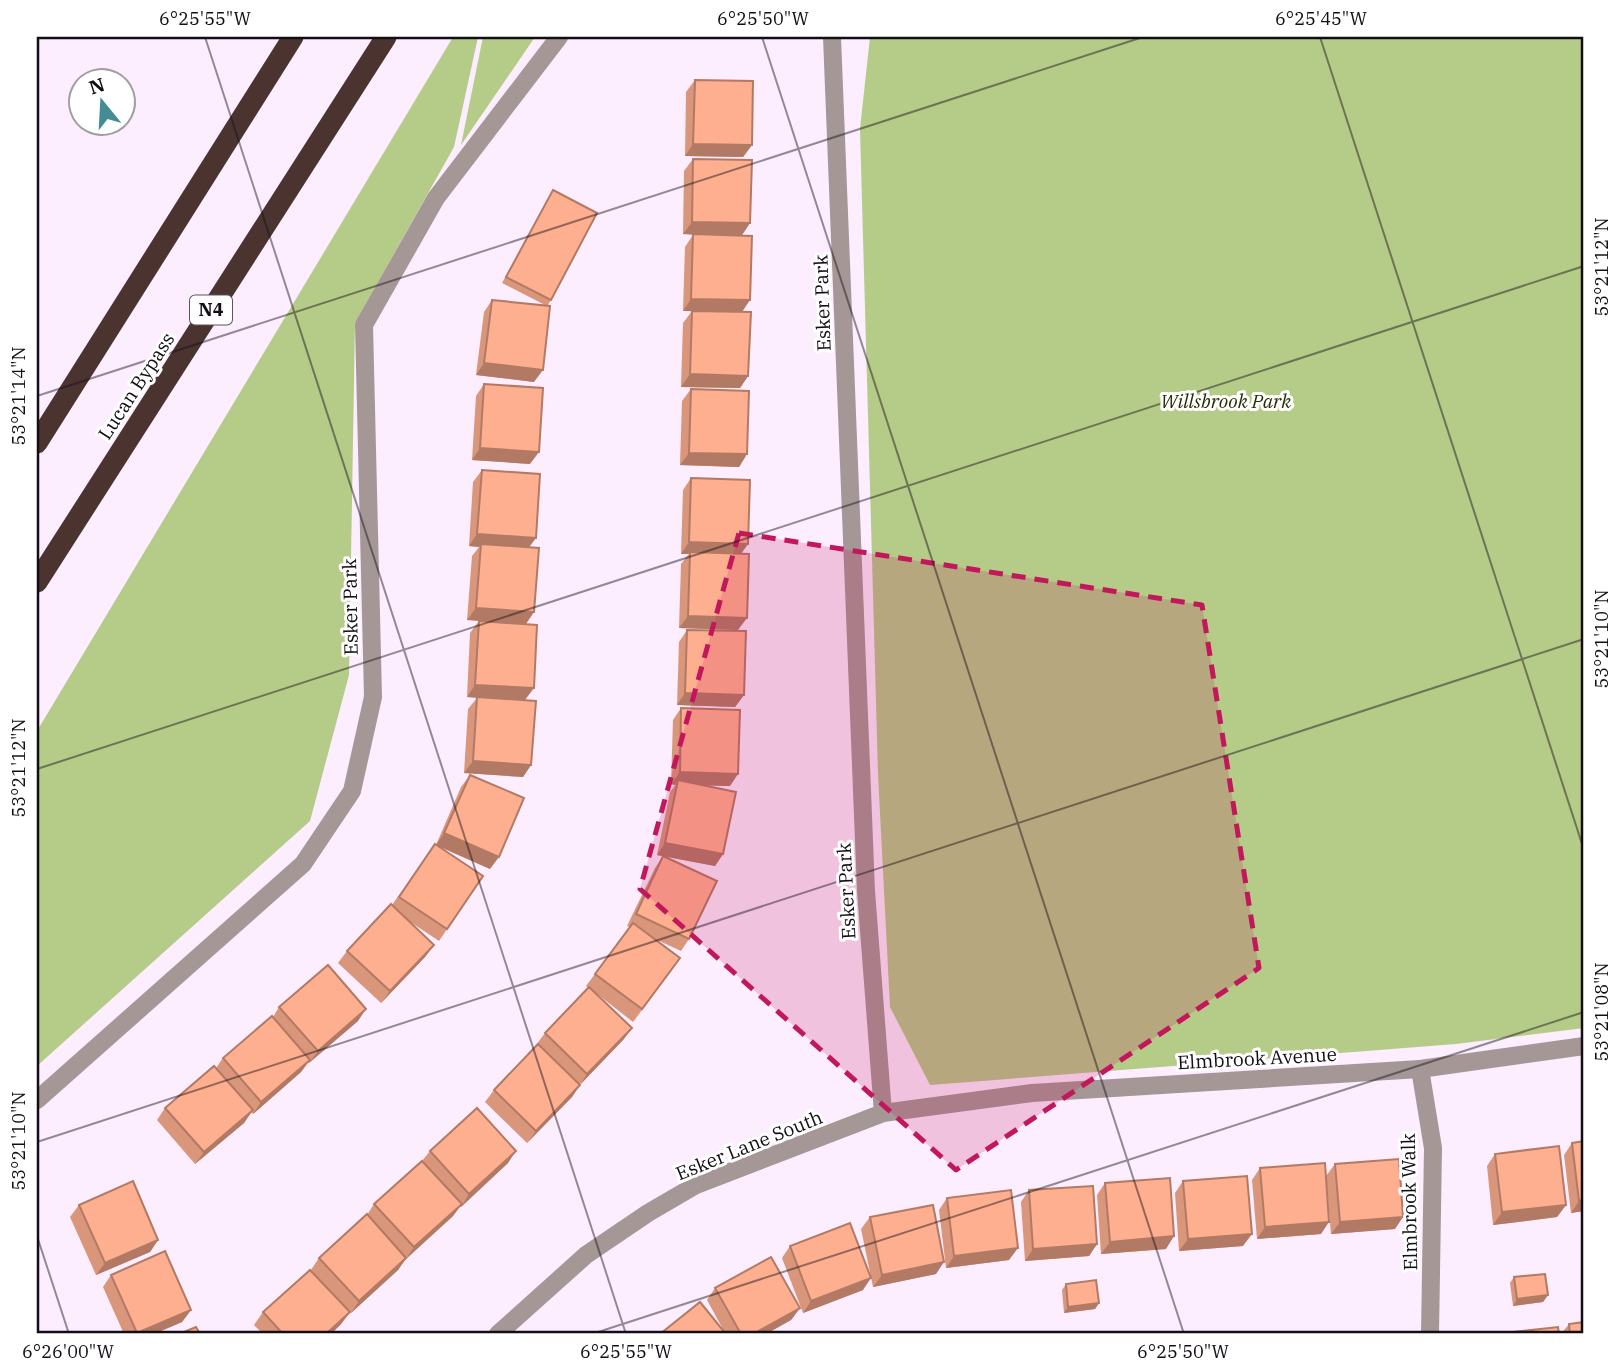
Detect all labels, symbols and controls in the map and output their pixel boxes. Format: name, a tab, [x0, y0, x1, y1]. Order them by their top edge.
text: 6°25'55"W	[159, 7, 252, 30]
text: 6°25'50"W	[717, 7, 810, 30]
text: 6°25'45"W	[1275, 7, 1368, 30]
north arrow	[66, 66, 136, 136]
text: N	[86, 72, 108, 100]
text: 53°21'12"N	[1590, 218, 1613, 317]
street label: Esker Park	[808, 254, 836, 352]
road number: N4	[190, 296, 232, 324]
street label: Lucan Bypass	[92, 328, 180, 444]
text: 53°21'14"N	[7, 347, 30, 446]
park label: Willsbrook Park	[1161, 389, 1292, 413]
street label: Esker Park	[337, 558, 363, 656]
text: 53°21'10"N	[1590, 590, 1613, 689]
text: 53°21'12"N	[7, 719, 30, 818]
street label: Esker Park	[831, 842, 861, 940]
text: 53°21'08"N	[1590, 963, 1613, 1062]
street label: Elmbrook Avenue	[1177, 1042, 1337, 1074]
text: 53°21'10"N	[7, 1092, 30, 1191]
street label: Esker Lane South	[672, 1105, 826, 1185]
street label: Elmbrook Walk	[1396, 1133, 1422, 1271]
text: 6°26'00"W	[22, 1340, 115, 1363]
text: 6°25'55"W	[580, 1340, 673, 1363]
text: 6°25'50"W	[1137, 1340, 1230, 1363]

